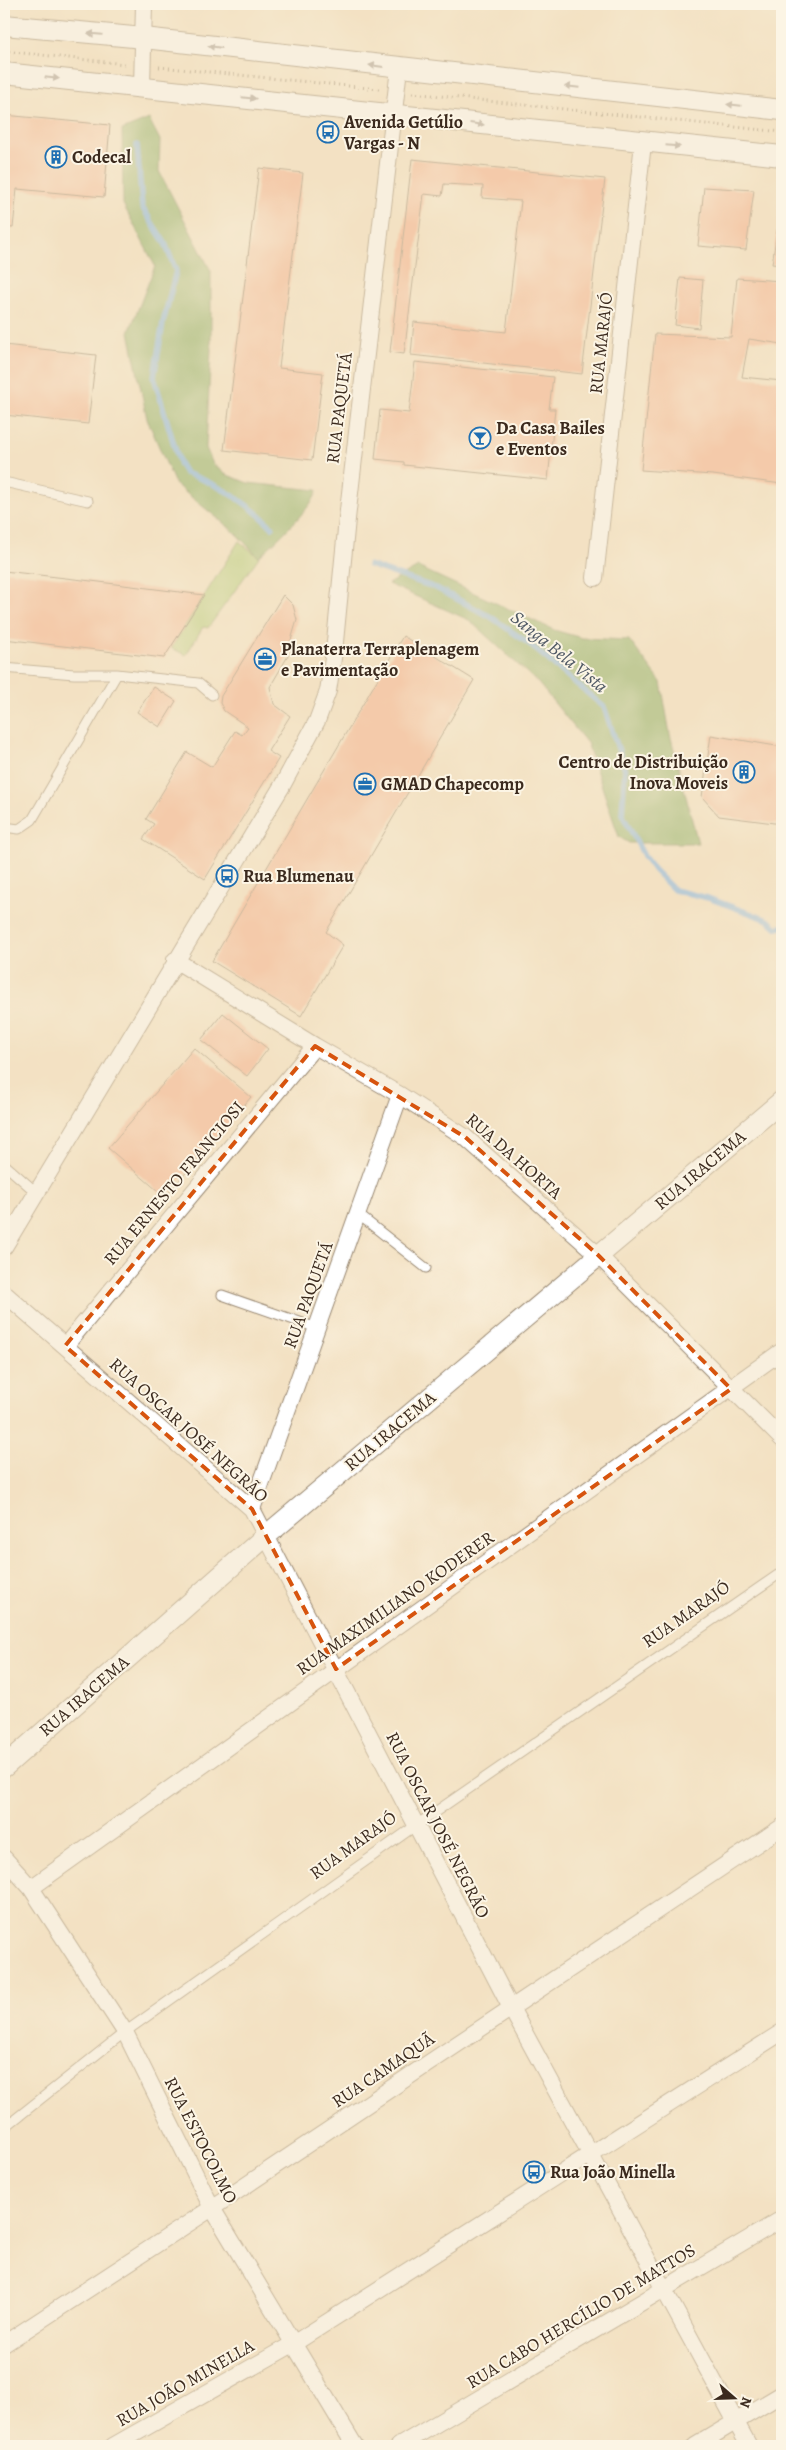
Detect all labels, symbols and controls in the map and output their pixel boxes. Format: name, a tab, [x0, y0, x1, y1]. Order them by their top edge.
one-way arrow	[87, 29, 103, 37]
one-way arrow	[206, 42, 222, 50]
one-way arrow	[368, 62, 384, 70]
one-way arrow	[45, 74, 61, 82]
one-way arrow	[564, 83, 580, 91]
one-way arrow	[241, 95, 257, 103]
one-way arrow	[725, 101, 741, 109]
place label: Avenida Getúlio Vargas - N	[343, 110, 463, 155]
bus stop icon: Avenida Getúlio Vargas - N	[316, 120, 340, 144]
one-way arrow	[469, 120, 485, 128]
one-way arrow	[666, 142, 682, 150]
building icon: Codecal	[44, 145, 68, 169]
place label: Codecal	[72, 145, 131, 169]
street label: RUA MARAJÓ	[584, 291, 618, 395]
street label: RUA PAQUETÁ	[320, 351, 358, 465]
place label: Da Casa Bailes e Eventos	[496, 416, 605, 461]
bar icon: Da Casa Bailes e Eventos	[468, 426, 492, 450]
water label: Sanga Bela Vista	[505, 605, 613, 699]
place label: Planaterra Terraplenagem e Pavimentação	[281, 637, 479, 682]
office icon: Planaterra Terraplenagem e Pavimentação	[253, 647, 277, 671]
place label: Centro de Distribuição Inova Moveis	[559, 750, 728, 795]
building icon: Centro de Distribuição Inova Moveis	[732, 760, 756, 784]
office icon: GMAD Chapecomp	[353, 772, 377, 796]
place label: GMAD Chapecomp	[381, 772, 524, 796]
bus stop icon: Rua Blumenau	[215, 864, 239, 888]
place label: Rua Blumenau	[243, 864, 354, 888]
street label: RUA ERNESTO FRANCIOSI	[98, 1096, 250, 1270]
street label: RUA DA HORTA	[461, 1107, 568, 1205]
street label: RUA IRACEMA	[649, 1124, 751, 1215]
street label: RUA PAQUETÁ	[278, 1238, 339, 1352]
street label: RUA OSCAR JOSÉ NEGRÃO	[104, 1352, 274, 1508]
street label: RUA IRACEMA	[339, 1385, 441, 1476]
street label: RUA MAXIMILIANO KODERER	[291, 1525, 499, 1681]
street label: RUA MARAJÓ	[637, 1575, 735, 1653]
street label: RUA IRACEMA	[34, 1650, 135, 1742]
street label: RUA OSCAR JOSÉ NEGRÃO	[380, 1728, 496, 1922]
street label: RUA MARAJÓ	[305, 1805, 401, 1885]
street label: RUA CAMAQUÃ	[327, 2026, 440, 2113]
street label: RUA ESTOCOLMO	[159, 2073, 243, 2207]
bus stop icon: Rua João Minella	[522, 2160, 546, 2184]
place label: Rua João Minella	[550, 2160, 676, 2184]
street label: RUA CABO HERCÍLIO DE MATTOS	[462, 2238, 700, 2394]
street label: RUA JOÃO MINELLA	[112, 2333, 259, 2432]
north arrow	[708, 2372, 758, 2422]
text: N	[735, 2394, 756, 2410]

